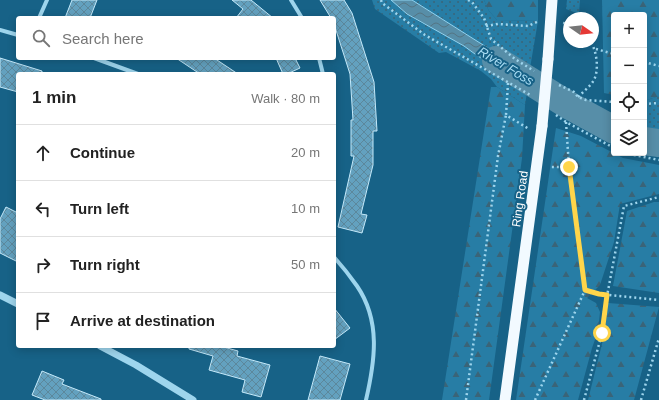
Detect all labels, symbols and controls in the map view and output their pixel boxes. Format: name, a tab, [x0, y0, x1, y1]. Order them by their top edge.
north arrow	[563, 12, 599, 48]
map controls	[611, 12, 647, 156]
button: +	[611, 12, 647, 48]
search box	[16, 16, 336, 60]
icon: search	[30, 27, 52, 49]
text: Search here	[62, 30, 144, 47]
water label: River Foss	[476, 44, 537, 89]
button: −	[611, 48, 647, 84]
button: locate	[611, 84, 647, 120]
text: 1 min	[32, 88, 76, 107]
text: Walk · 80 m	[251, 91, 320, 106]
button: layers	[611, 120, 647, 156]
icon: ahead	[32, 142, 54, 164]
text: Continue	[70, 144, 135, 161]
text: 20 m	[291, 145, 320, 160]
route end	[560, 158, 578, 176]
street label: Ring Road	[509, 170, 531, 228]
icon: left	[32, 198, 54, 220]
text: Turn left	[70, 200, 129, 217]
text: 10 m	[291, 201, 320, 216]
icon: right	[32, 254, 54, 276]
text: Turn right	[70, 256, 140, 273]
text: 50 m	[291, 257, 320, 272]
icon: arrive	[32, 310, 54, 332]
text: Arrive at destination	[70, 312, 215, 329]
route start	[593, 324, 611, 342]

